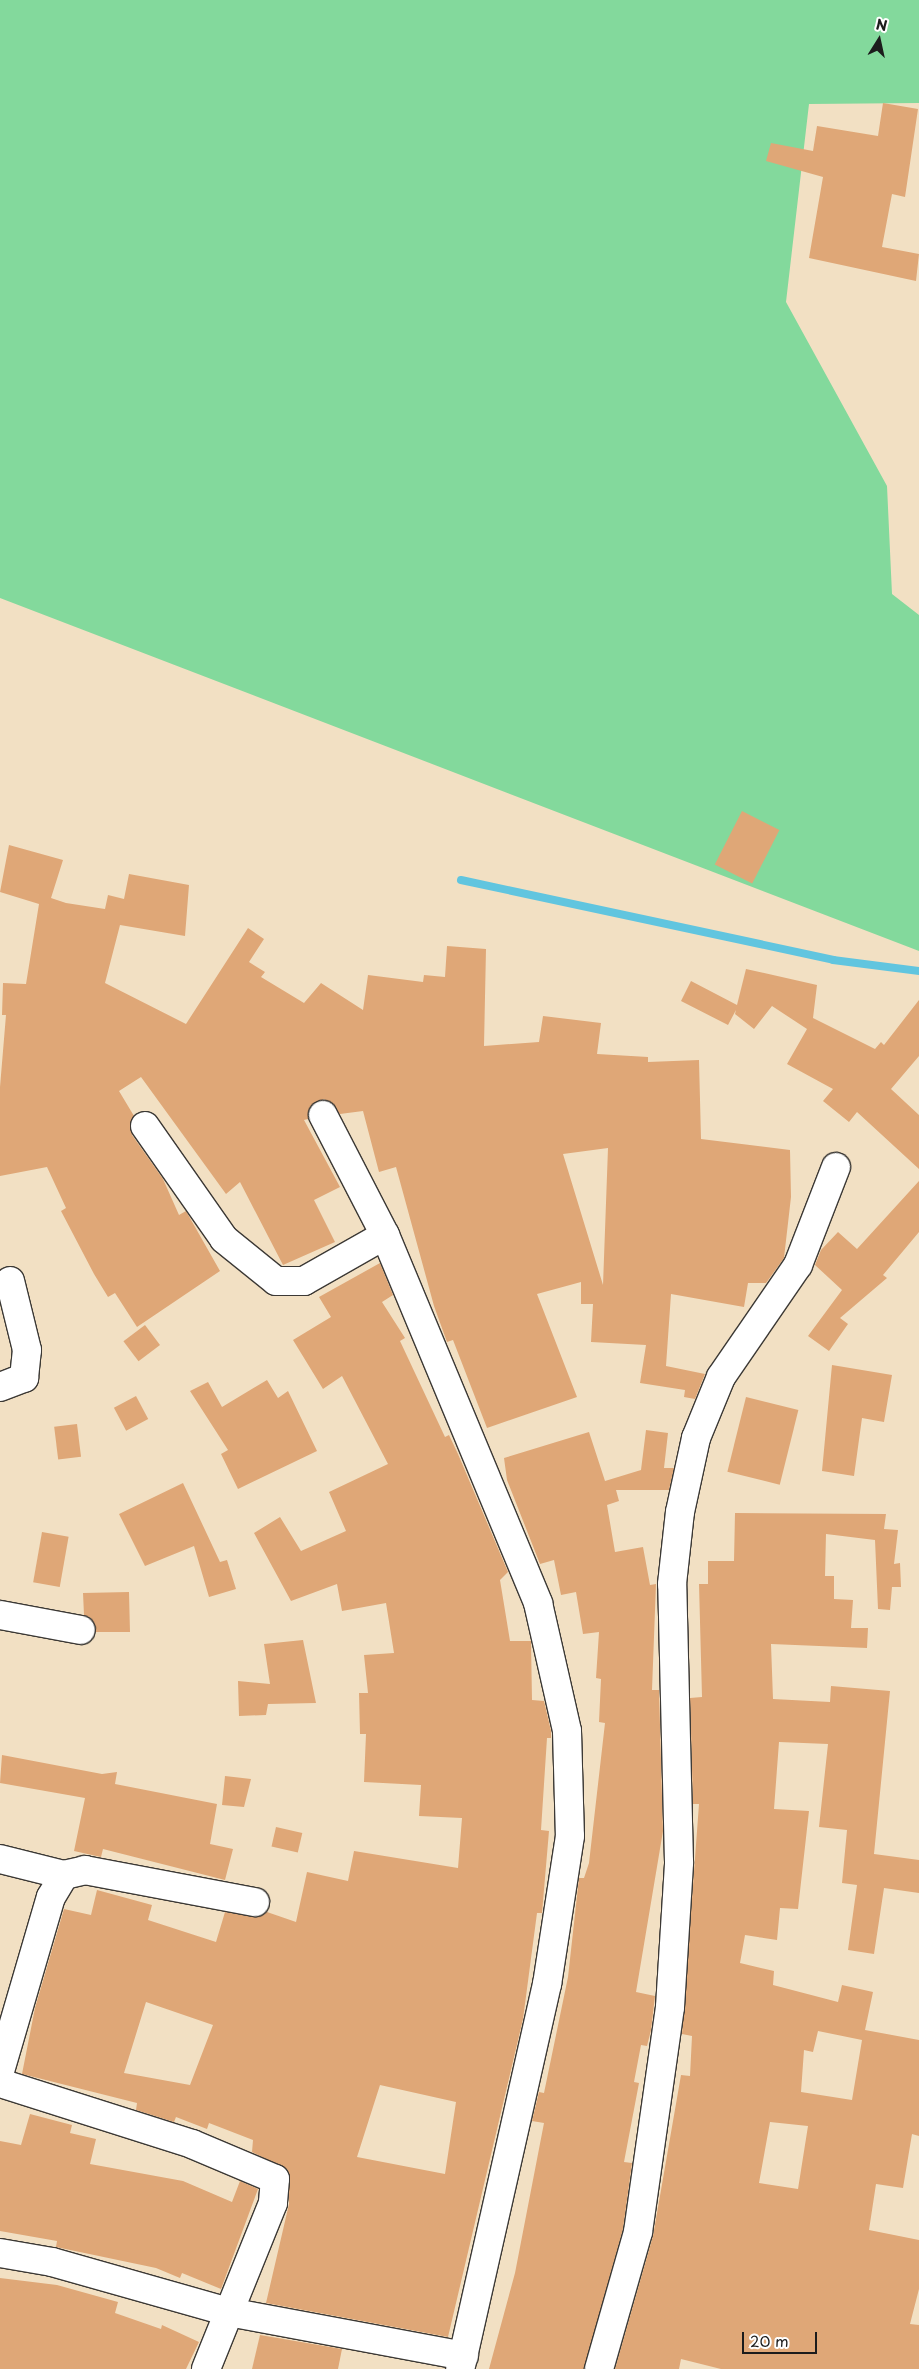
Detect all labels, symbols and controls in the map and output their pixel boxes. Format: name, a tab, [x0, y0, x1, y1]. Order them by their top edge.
text: N	[874, 13, 889, 36]
north arrow	[854, 15, 904, 65]
scale bar	[744, 2322, 819, 2354]
text: 20 m	[750, 2329, 789, 2352]

